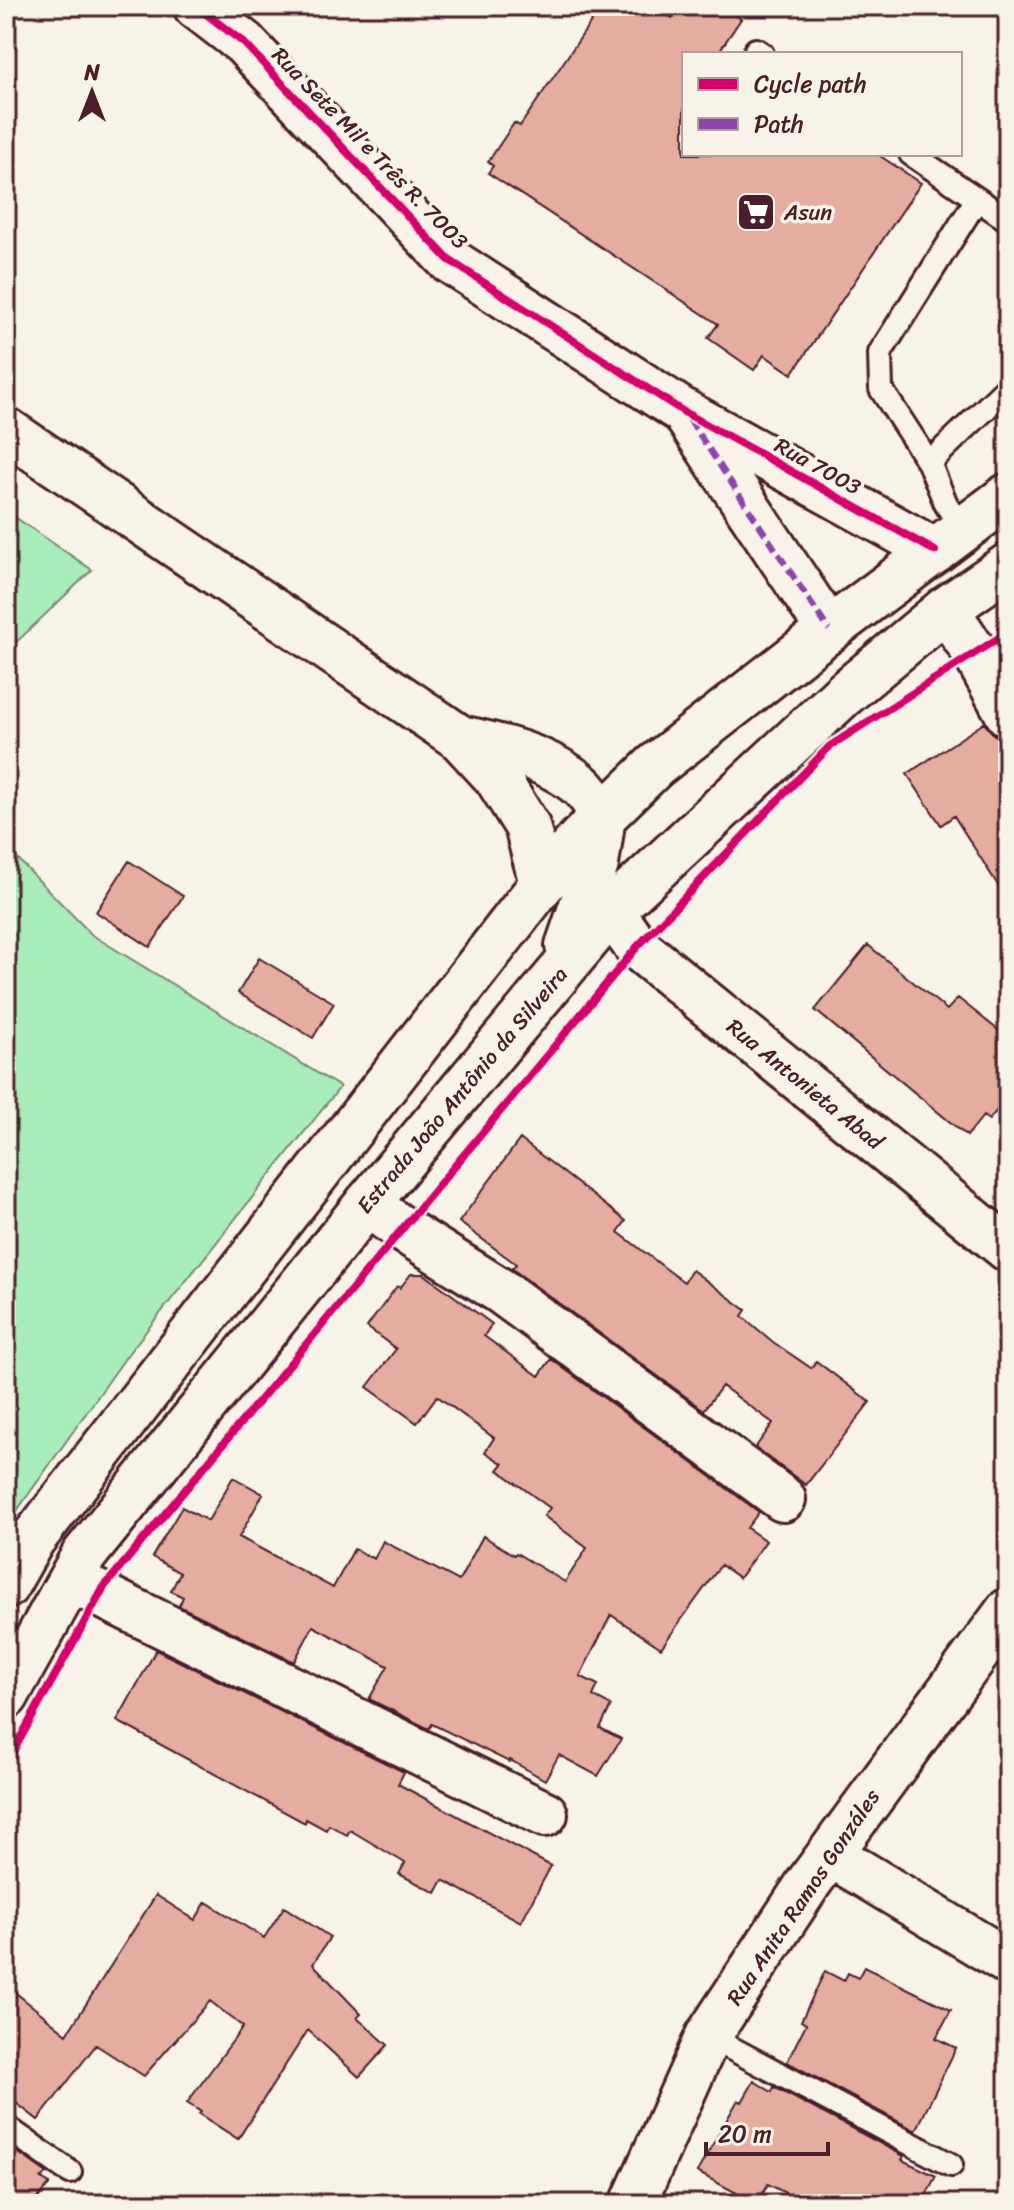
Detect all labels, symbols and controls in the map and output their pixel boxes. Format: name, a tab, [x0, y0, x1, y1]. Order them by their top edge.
street label: Rua Sete Mil e Três R. 7003	[262, 37, 478, 259]
north arrow	[52, 52, 132, 132]
legend	[682, 52, 962, 156]
text: N	[83, 53, 100, 92]
text: Cycle path	[754, 63, 867, 105]
text: Path	[754, 103, 804, 145]
supermarket icon: Asun	[735, 191, 777, 233]
place label: Asun	[783, 193, 832, 232]
street label: Rua 7003	[767, 426, 869, 506]
street label: Estrada João Antônio da Silveira	[346, 957, 578, 1223]
street label: Rua Antonieta Abad	[718, 1008, 893, 1161]
street label: Rua Anita Ramos Gonzáles	[716, 1780, 891, 2013]
scale bar	[706, 2106, 828, 2156]
text: 20 m	[718, 2113, 772, 2155]

